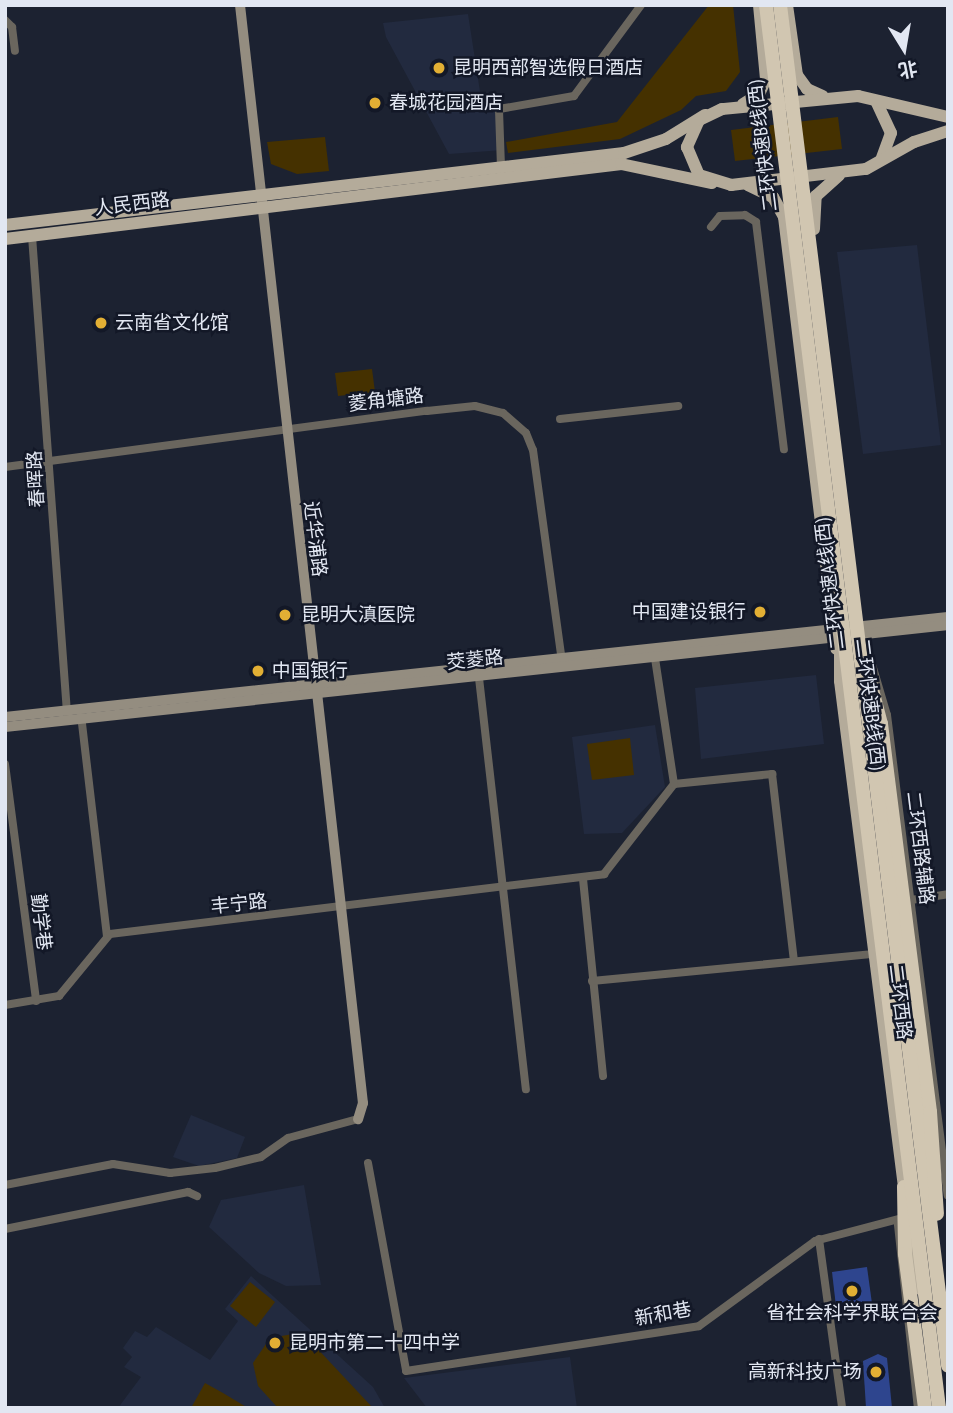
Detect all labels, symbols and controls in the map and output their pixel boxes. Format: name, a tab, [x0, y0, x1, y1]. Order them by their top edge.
north arrow	[869, 14, 939, 84]
text: 北	[896, 56, 920, 83]
place label: 昆明西部智选假日酒店	[453, 57, 643, 79]
marker: 昆明西部智选假日酒店	[431, 60, 447, 76]
street label: 二环快速B线(西)	[744, 79, 782, 213]
place label: 春城花园酒店	[389, 92, 503, 114]
marker: 春城花园酒店	[367, 95, 383, 111]
street label: 人民西路	[93, 188, 171, 220]
place label: 云南省文化馆	[115, 312, 229, 334]
marker: 云南省文化馆	[93, 315, 109, 331]
street label: 菱角塘路	[347, 384, 425, 416]
street label: 春晖路	[23, 450, 49, 508]
street label: 近华浦路	[299, 500, 331, 578]
street label: 二环快速A线(西)	[811, 517, 849, 651]
place label: 中国建设银行	[632, 601, 746, 623]
place label: 昆明大滇医院	[301, 604, 415, 626]
marker: 中国建设银行	[752, 604, 768, 620]
marker: 昆明大滇医院	[275, 605, 295, 625]
street label: 二环快速B线(西)	[851, 637, 889, 771]
street label: 茭菱路	[445, 646, 505, 674]
place label: 中国银行	[272, 660, 348, 682]
marker: 中国银行	[250, 663, 266, 679]
street label: 二环西路辅路	[902, 790, 938, 906]
street label: 丰宁路	[209, 890, 269, 918]
street label: 勤学巷	[26, 892, 56, 952]
street label: 二环西路	[884, 963, 916, 1041]
marker: 省社会科学界联合会	[844, 1283, 860, 1299]
street label: 新和巷	[633, 1298, 693, 1330]
place label: 省社会科学界联合会	[767, 1302, 937, 1324]
place label: 昆明市第二十四中学	[289, 1332, 460, 1354]
marker: 昆明市第二十四中学	[267, 1335, 283, 1351]
place label: 高新科技广场	[748, 1361, 862, 1383]
marker: 高新科技广场	[868, 1364, 884, 1380]

